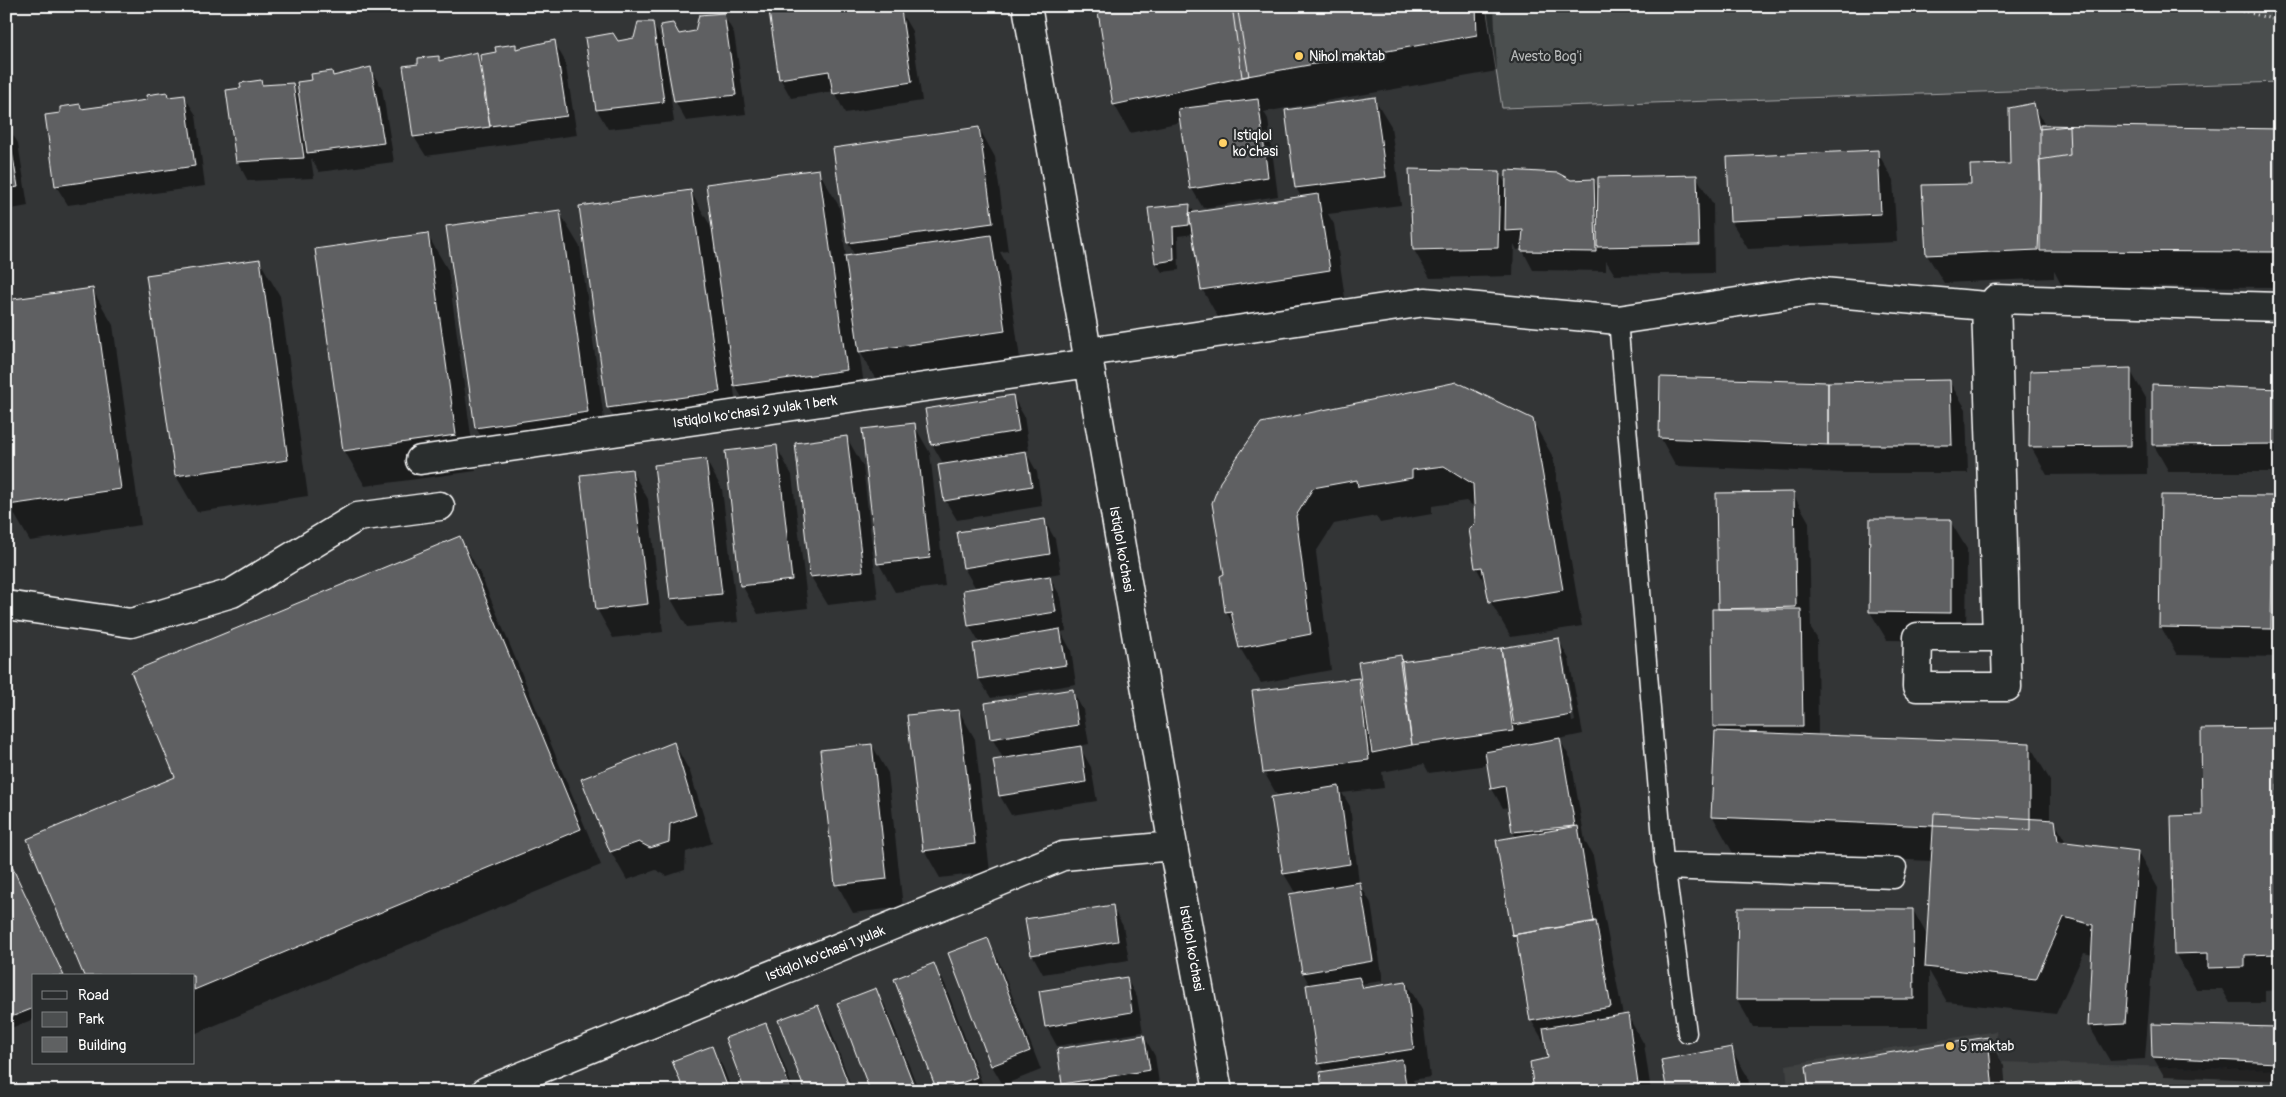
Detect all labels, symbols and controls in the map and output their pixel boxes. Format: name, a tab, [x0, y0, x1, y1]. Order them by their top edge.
place label: Nihol maktab	[1309, 48, 1385, 65]
park label: Avesto Bog'i	[1510, 48, 1582, 65]
marker: Nihol maktab	[1293, 50, 1305, 62]
place label: Istiqlol ko'chasi	[1233, 127, 1279, 160]
marker: Istiqlol ko'chasi	[1217, 137, 1229, 149]
street label: Istiqlol ko'chasi 2 yulak 1 berk	[672, 392, 839, 431]
street label: Istiqlol ko'chasi	[1106, 505, 1138, 594]
street label: Istiqlol ko'chasi	[1176, 904, 1208, 993]
street label: Istiqlol ko'chasi 1 yulak	[763, 922, 888, 985]
legend	[32, 974, 195, 1064]
text: Road	[78, 986, 109, 1005]
text: Park	[78, 1010, 105, 1029]
text: Building	[78, 1036, 126, 1055]
place label: 5 maktab	[1960, 1038, 2015, 1055]
marker: 5 maktab	[1944, 1040, 1956, 1052]

